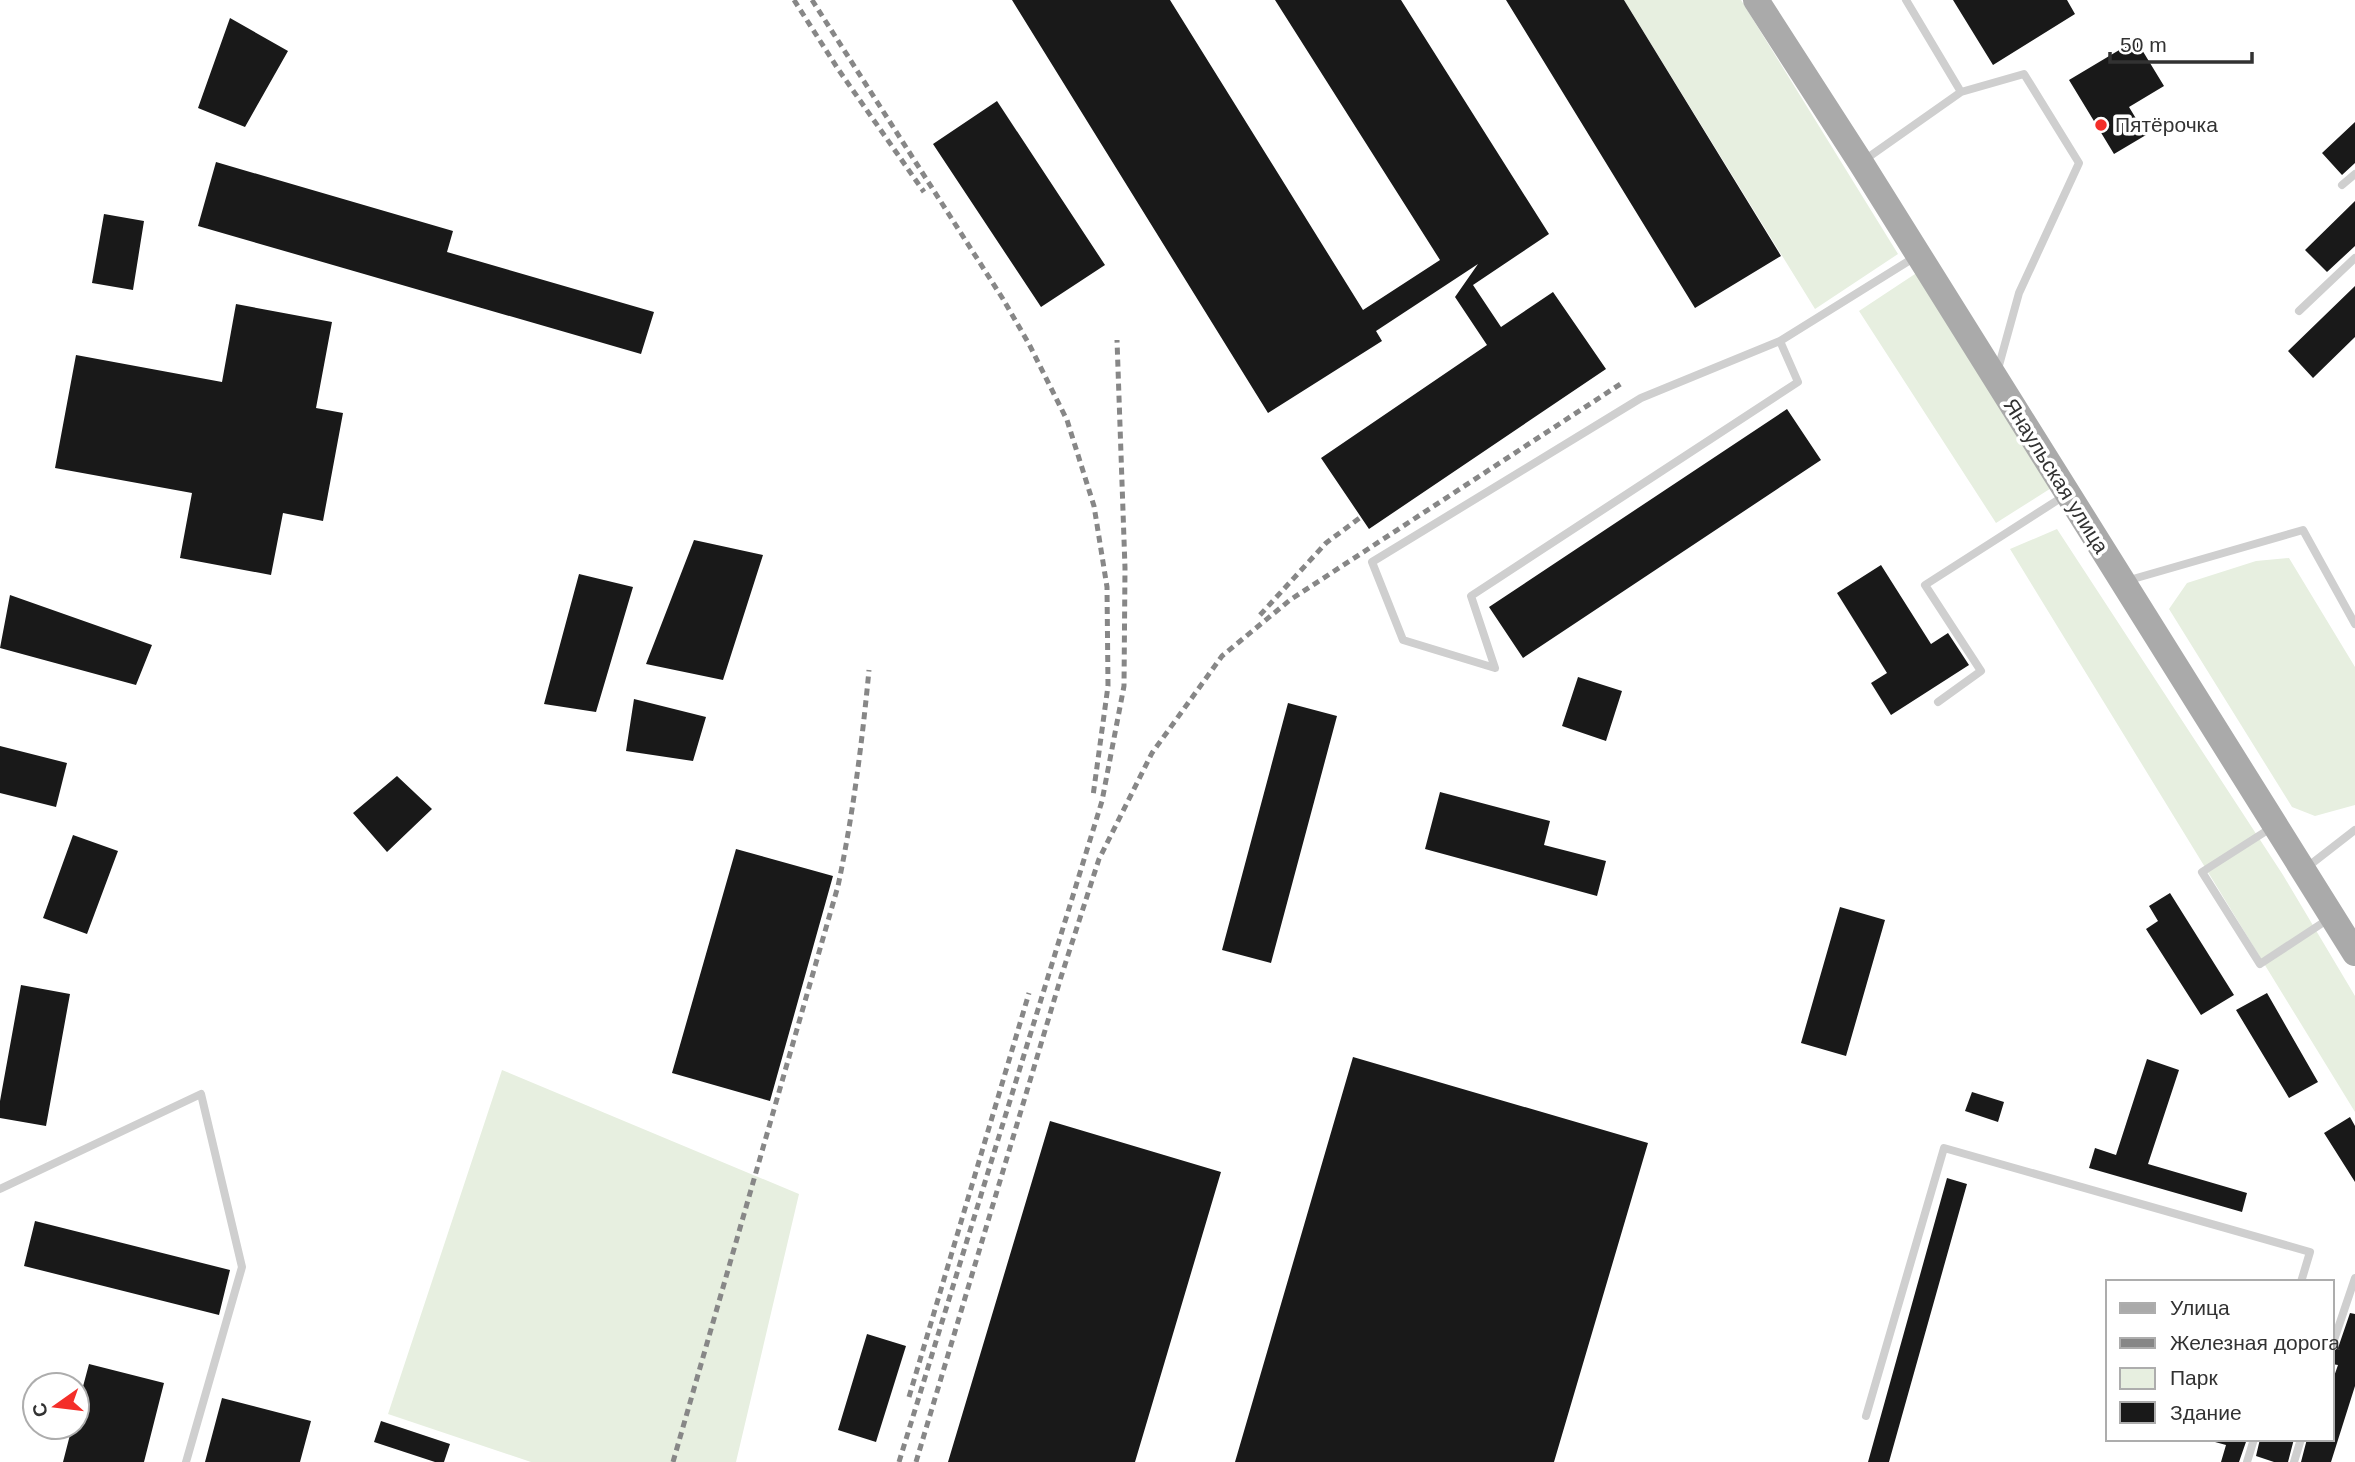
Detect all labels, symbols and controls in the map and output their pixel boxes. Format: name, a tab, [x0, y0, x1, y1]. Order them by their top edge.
scale bar	[2110, 21, 2252, 65]
text: 50 m	[2120, 33, 2167, 56]
place label: Пятёрочка	[2115, 113, 2218, 136]
marker: Пятёрочка	[2093, 117, 2109, 133]
street label: Янаульская улица	[1999, 394, 2114, 558]
legend	[2106, 1280, 2334, 1441]
text: Улица	[2170, 1296, 2230, 1319]
text: Железная дорога	[2170, 1331, 2340, 1354]
text: Парк	[2170, 1366, 2218, 1389]
north arrow	[21, 1371, 91, 1441]
text: С	[28, 1401, 52, 1419]
text: Здание	[2170, 1401, 2242, 1424]

